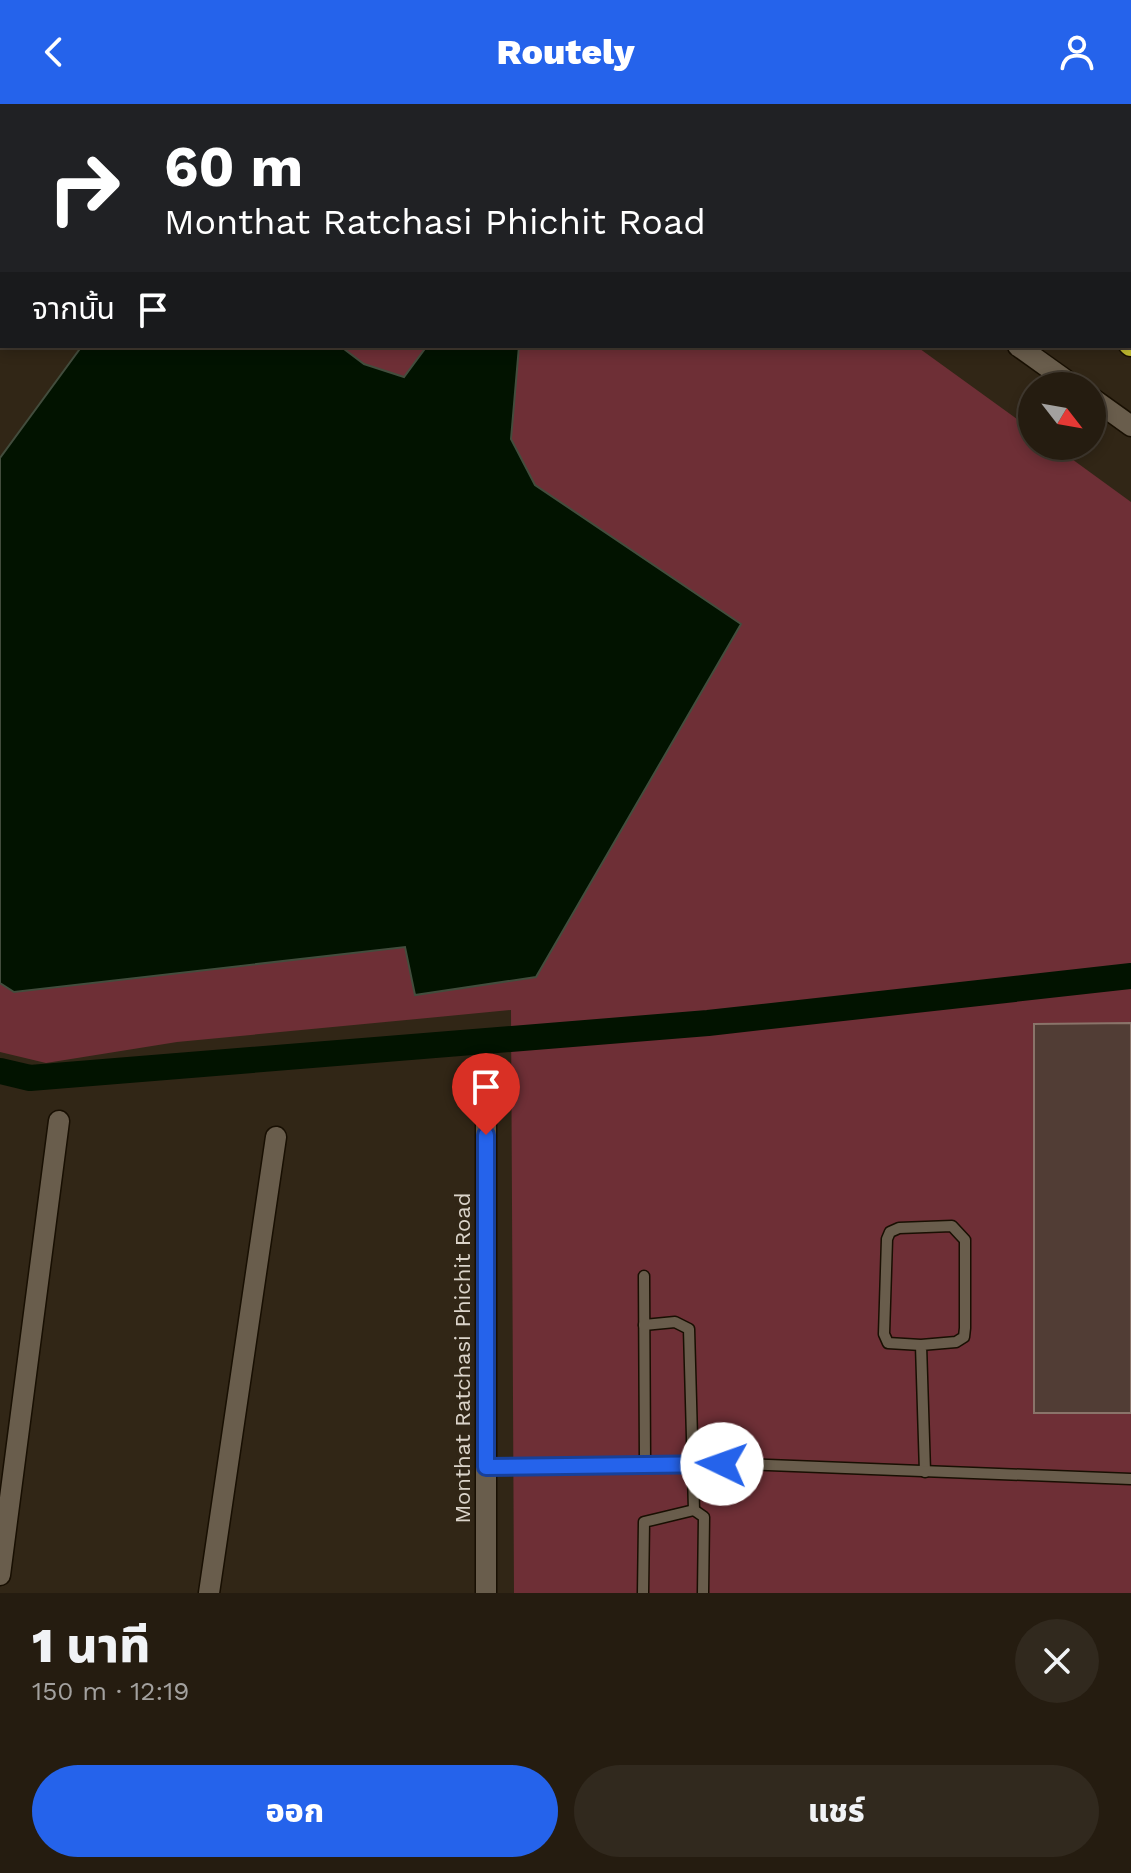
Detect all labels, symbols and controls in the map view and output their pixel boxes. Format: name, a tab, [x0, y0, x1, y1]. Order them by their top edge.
icon: back	[32, 30, 76, 74]
icon: person	[1055, 30, 1099, 74]
text: Routely	[496, 31, 635, 73]
text: 60 m	[164, 134, 303, 200]
icon: right	[32, 136, 136, 240]
text: Monthat Ratchasi Phichit Road	[164, 201, 706, 243]
icon: arrive	[131, 288, 175, 332]
text: จากนั้น	[32, 291, 115, 326]
north arrow	[1018, 372, 1106, 460]
map controls	[1018, 372, 1106, 460]
pin	[452, 1053, 520, 1135]
icon: arrive	[464, 1065, 508, 1109]
street label: Monthat Ratchasi Phichit Road	[450, 1192, 475, 1524]
position arrow	[680, 1422, 764, 1506]
text: 1 นาที	[32, 1617, 150, 1674]
button: close	[1015, 1619, 1099, 1703]
text: 150 m · 12:19	[32, 1676, 189, 1706]
button: ออก	[32, 1765, 558, 1857]
button: แชร์	[574, 1765, 1099, 1857]

